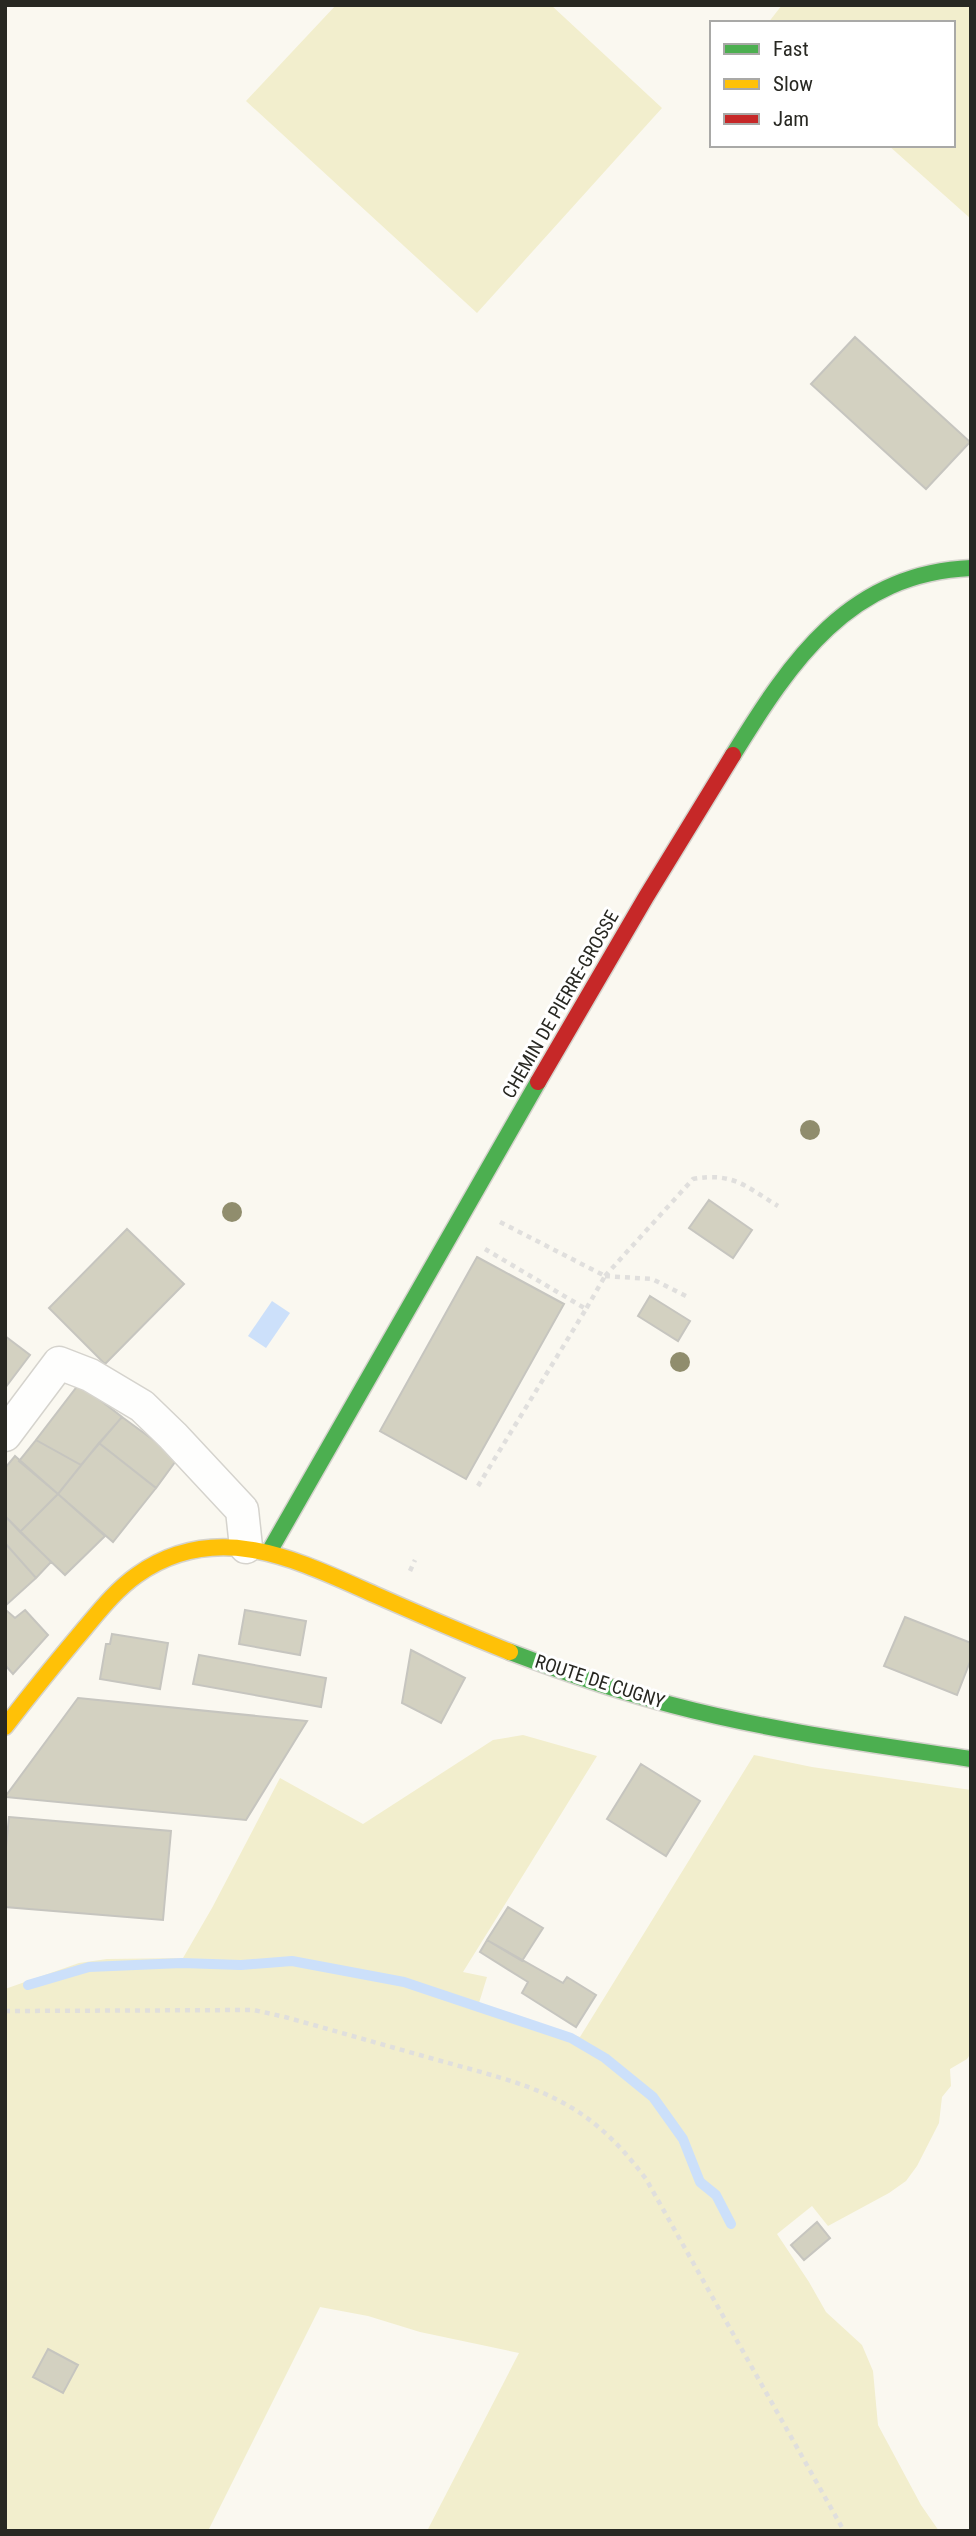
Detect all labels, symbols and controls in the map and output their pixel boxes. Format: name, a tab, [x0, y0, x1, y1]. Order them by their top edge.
legend	[710, 21, 955, 147]
text: Fast	[773, 37, 809, 61]
text: Slow	[773, 72, 813, 96]
text: Jam	[773, 107, 809, 131]
street label: CHEMIN DE PIERRE-GROSSE	[497, 906, 624, 1102]
street label: ROUTE DE CUGNY	[532, 1650, 667, 1713]

